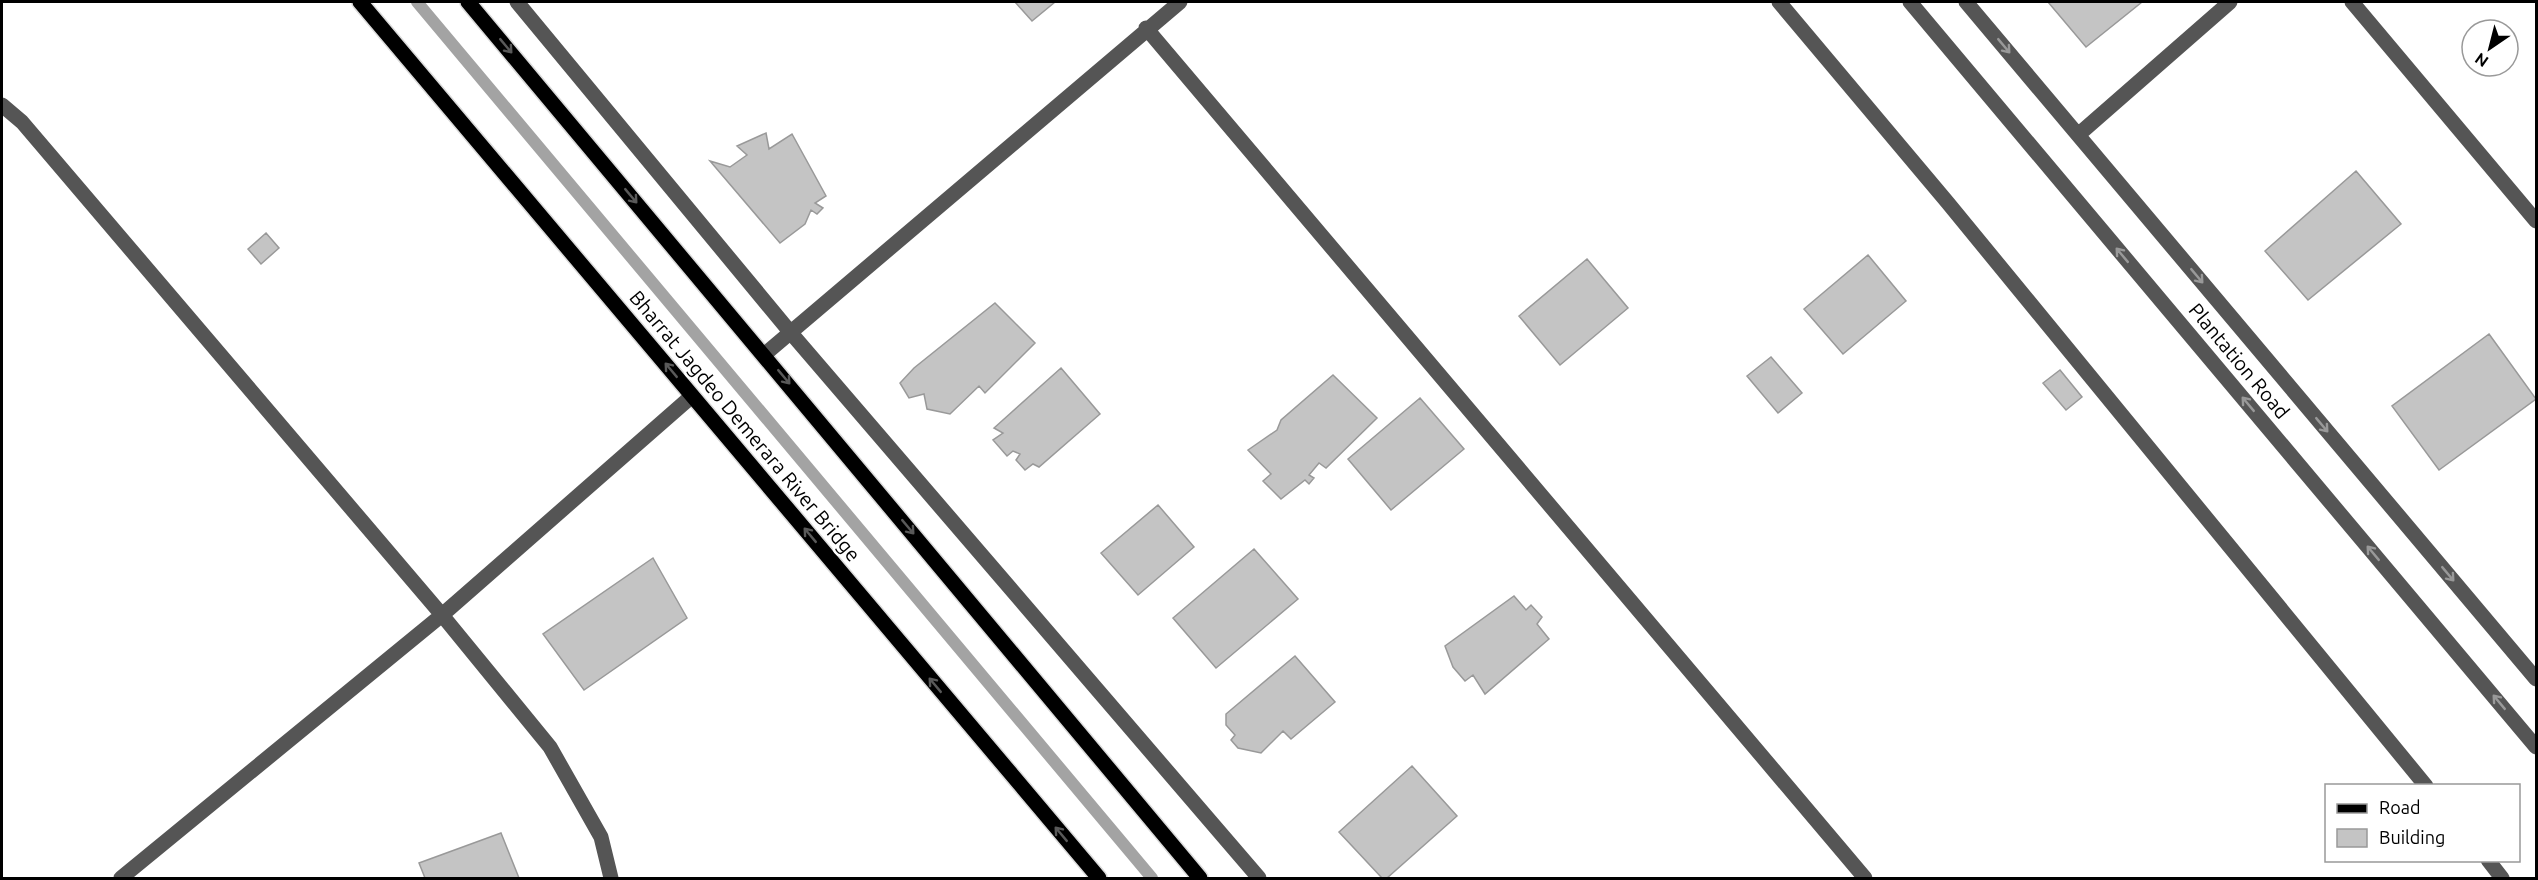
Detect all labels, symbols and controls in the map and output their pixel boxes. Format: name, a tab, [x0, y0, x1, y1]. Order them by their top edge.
north arrow	[2460, 18, 2520, 78]
one-way arrow	[499, 38, 513, 53]
one-way arrow	[1997, 38, 2010, 54]
text: N	[2471, 49, 2491, 71]
one-way arrow	[625, 188, 638, 204]
one-way arrow	[2115, 248, 2129, 263]
one-way arrow	[2190, 268, 2204, 283]
street label: Bharrat Jagdeo Demerara River Bridge	[625, 286, 865, 566]
street label: Plantation Road	[2184, 298, 2294, 423]
one-way arrow	[664, 362, 677, 378]
one-way arrow	[777, 369, 790, 385]
one-way arrow	[2241, 397, 2255, 412]
one-way arrow	[2316, 417, 2329, 433]
one-way arrow	[902, 519, 915, 535]
one-way arrow	[804, 528, 817, 544]
one-way arrow	[2367, 545, 2380, 561]
one-way arrow	[2441, 566, 2455, 581]
one-way arrow	[929, 677, 942, 693]
one-way arrow	[2492, 695, 2506, 710]
legend	[2325, 784, 2520, 862]
text: Road	[2379, 797, 2421, 817]
one-way arrow	[1054, 827, 1068, 842]
text: Building	[2379, 827, 2445, 847]

